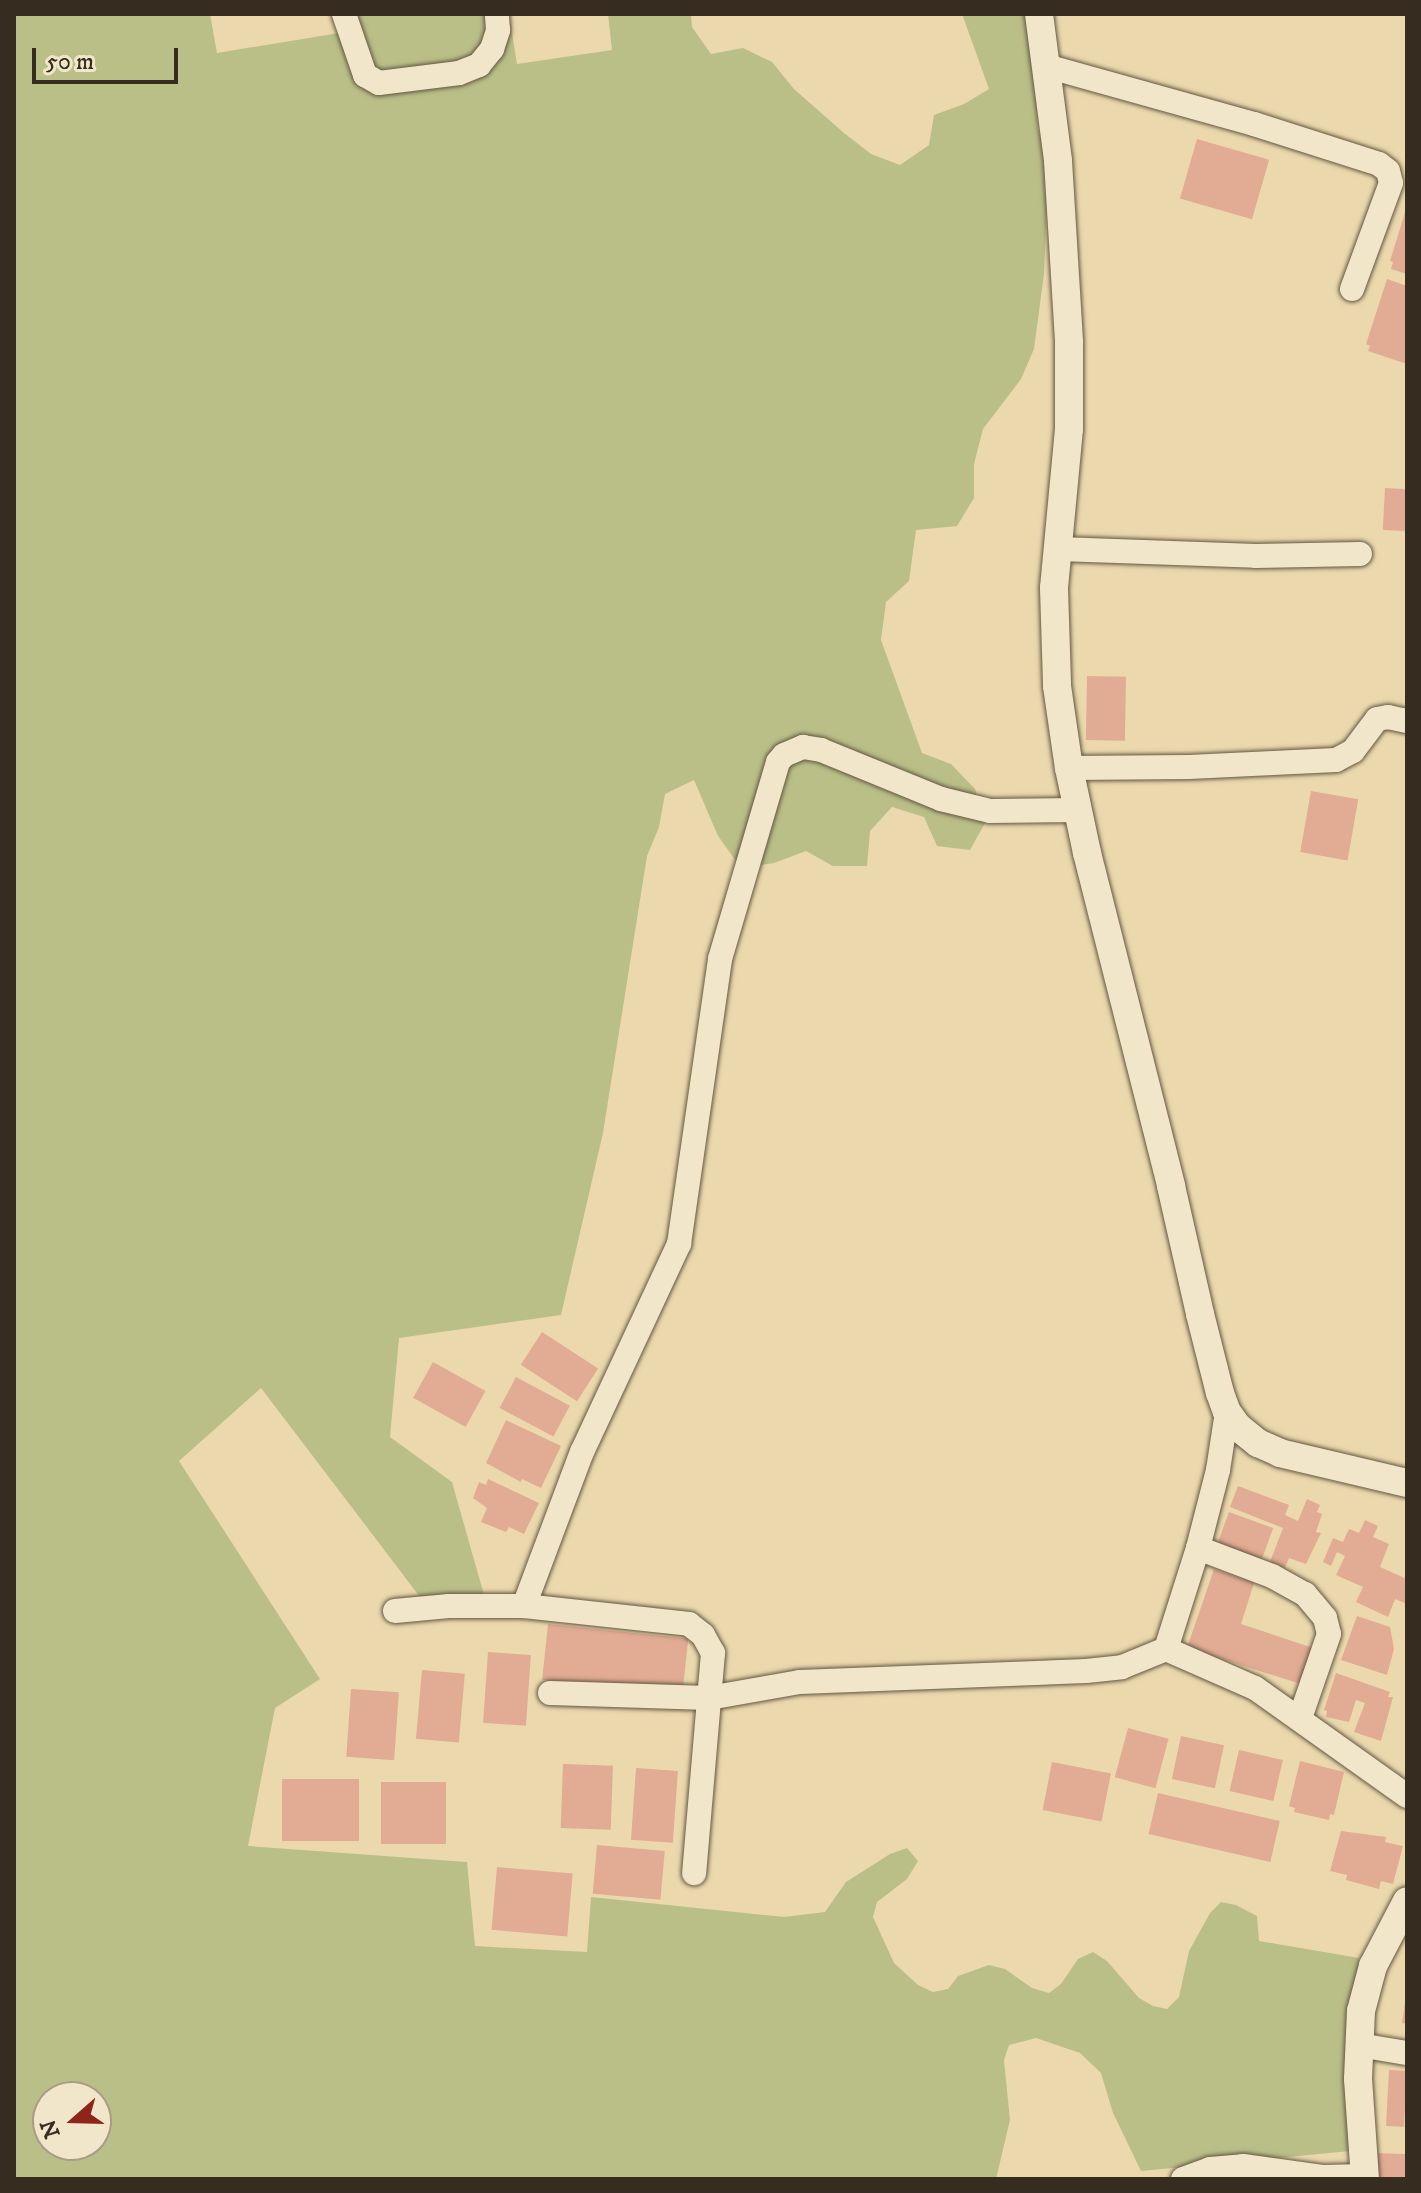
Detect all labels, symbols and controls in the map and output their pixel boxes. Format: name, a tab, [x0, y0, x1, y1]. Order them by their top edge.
scale bar	[36, 32, 182, 82]
text: 50 m	[46, 47, 94, 77]
north arrow	[32, 2081, 112, 2161]
text: N	[35, 2116, 67, 2142]

